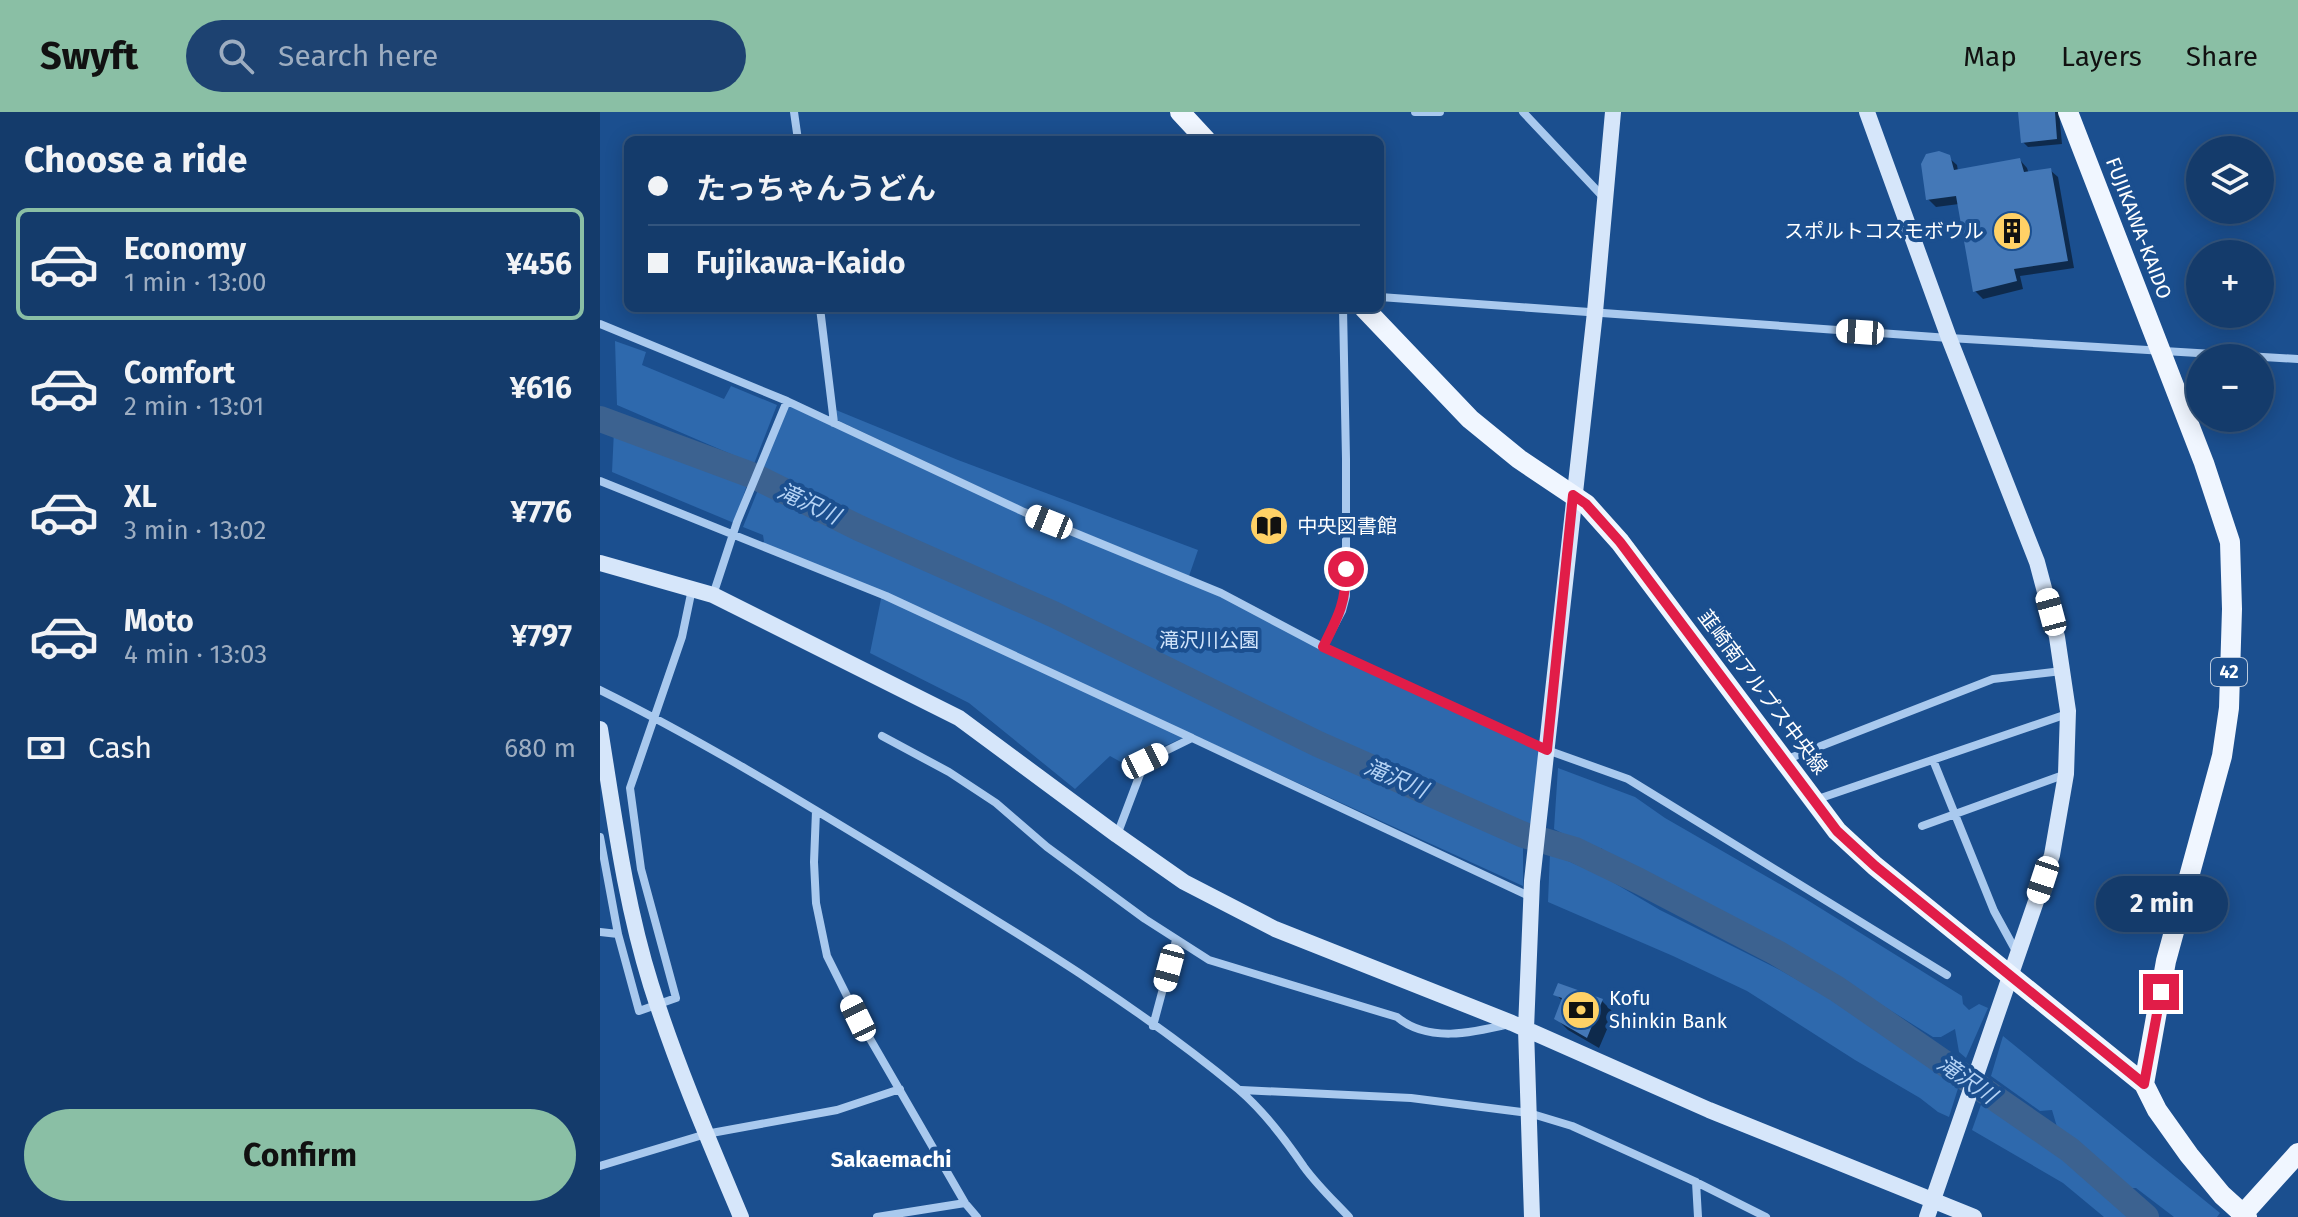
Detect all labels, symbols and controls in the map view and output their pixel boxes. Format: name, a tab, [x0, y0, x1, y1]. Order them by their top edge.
search box	[186, 20, 746, 92]
text: Swyft	[40, 33, 138, 79]
icon: search	[214, 34, 258, 78]
text: Search here	[278, 38, 438, 74]
text: Map	[1963, 40, 2017, 73]
text: Layers	[2061, 40, 2142, 73]
text: Share	[2186, 40, 2258, 73]
map controls	[2186, 136, 2274, 432]
button: layers	[2186, 136, 2274, 224]
text: Choose a ride	[24, 138, 247, 182]
street label: FUJIKAWA-KAIDO	[2101, 154, 2177, 302]
text: たっちゃんうどん	[696, 171, 936, 207]
building icon: スポルトコスモボウル	[1991, 210, 2033, 252]
place label: スポルトコスモボウル	[1784, 219, 1984, 243]
icon: car	[28, 228, 100, 300]
text: Economy	[124, 231, 246, 267]
button: +	[2186, 240, 2274, 328]
text: Fujikawa-Kaido	[696, 245, 906, 281]
text: ¥456	[506, 246, 572, 282]
text: 1 min · 13:00	[124, 267, 267, 298]
car	[1835, 318, 1885, 346]
button: −	[2186, 344, 2274, 432]
icon: car	[28, 352, 100, 424]
text: Comfort	[124, 355, 235, 391]
text: ¥616	[510, 370, 572, 406]
text: 2 min · 13:01	[124, 391, 264, 422]
icon: car	[28, 476, 100, 548]
water label: 滝沢川	[773, 477, 846, 530]
text: XL	[124, 479, 157, 515]
text: ¥776	[511, 494, 572, 530]
car	[1022, 502, 1076, 542]
library icon: 中央図書館	[1248, 505, 1290, 547]
place label: 中央図書館	[1297, 514, 1397, 538]
text: 3 min · 13:02	[124, 515, 266, 546]
route start	[1328, 551, 1364, 587]
car	[2033, 586, 2069, 638]
icon: car	[28, 600, 100, 672]
text: Moto	[124, 603, 194, 639]
street label: 韮崎南アルプス中央線	[1693, 605, 1833, 779]
text: ¥797	[511, 618, 572, 654]
park label: 滝沢川公園	[1159, 628, 1259, 652]
text: 4 min · 13:03	[124, 639, 267, 670]
road number: 42	[2211, 658, 2247, 686]
icon: cash	[24, 726, 68, 770]
text: Cash	[88, 730, 152, 766]
text: 680 m	[504, 733, 576, 764]
car	[1118, 740, 1172, 782]
water label: 滝沢川	[1360, 753, 1433, 805]
car	[2024, 853, 2062, 907]
callout: 2 min	[2095, 876, 2227, 932]
text: 2 min	[2130, 888, 2194, 919]
car	[1151, 942, 1187, 994]
route end	[2143, 974, 2179, 1010]
place label: Kofu Shinkin Bank	[1609, 986, 1728, 1033]
bank icon: Kofu Shinkin Bank	[1560, 989, 1602, 1031]
car	[837, 991, 879, 1045]
water label: 滝沢川	[1932, 1049, 2003, 1111]
button: Confirm	[24, 1109, 576, 1201]
district label: Sakaemachi	[831, 1146, 951, 1173]

